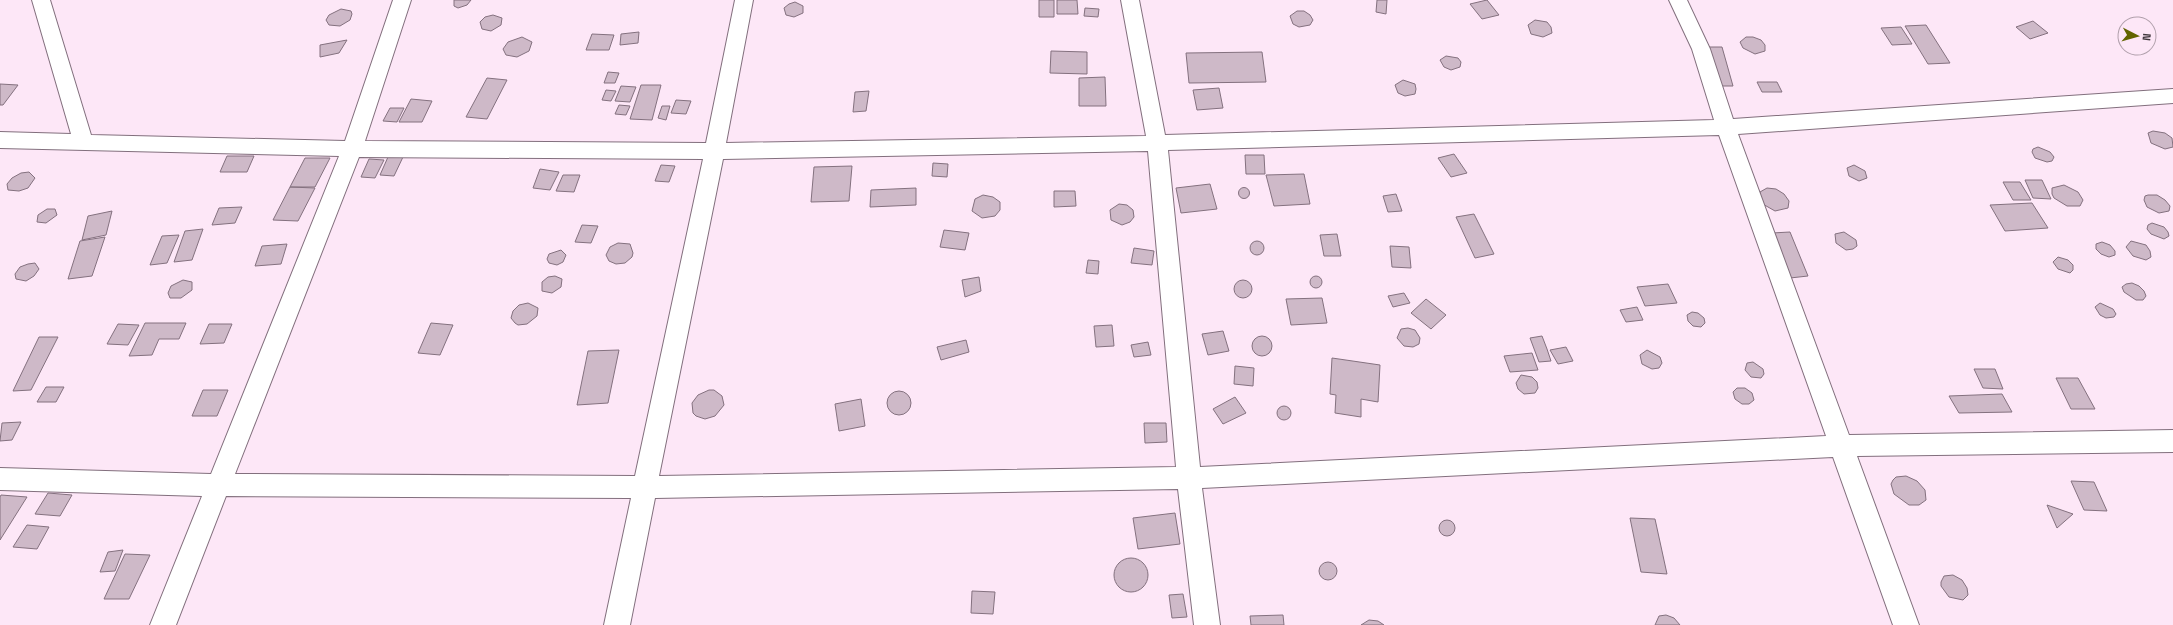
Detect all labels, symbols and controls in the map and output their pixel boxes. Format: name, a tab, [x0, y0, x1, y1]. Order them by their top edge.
north arrow	[2117, 16, 2157, 56]
text: N	[2140, 33, 2154, 41]

